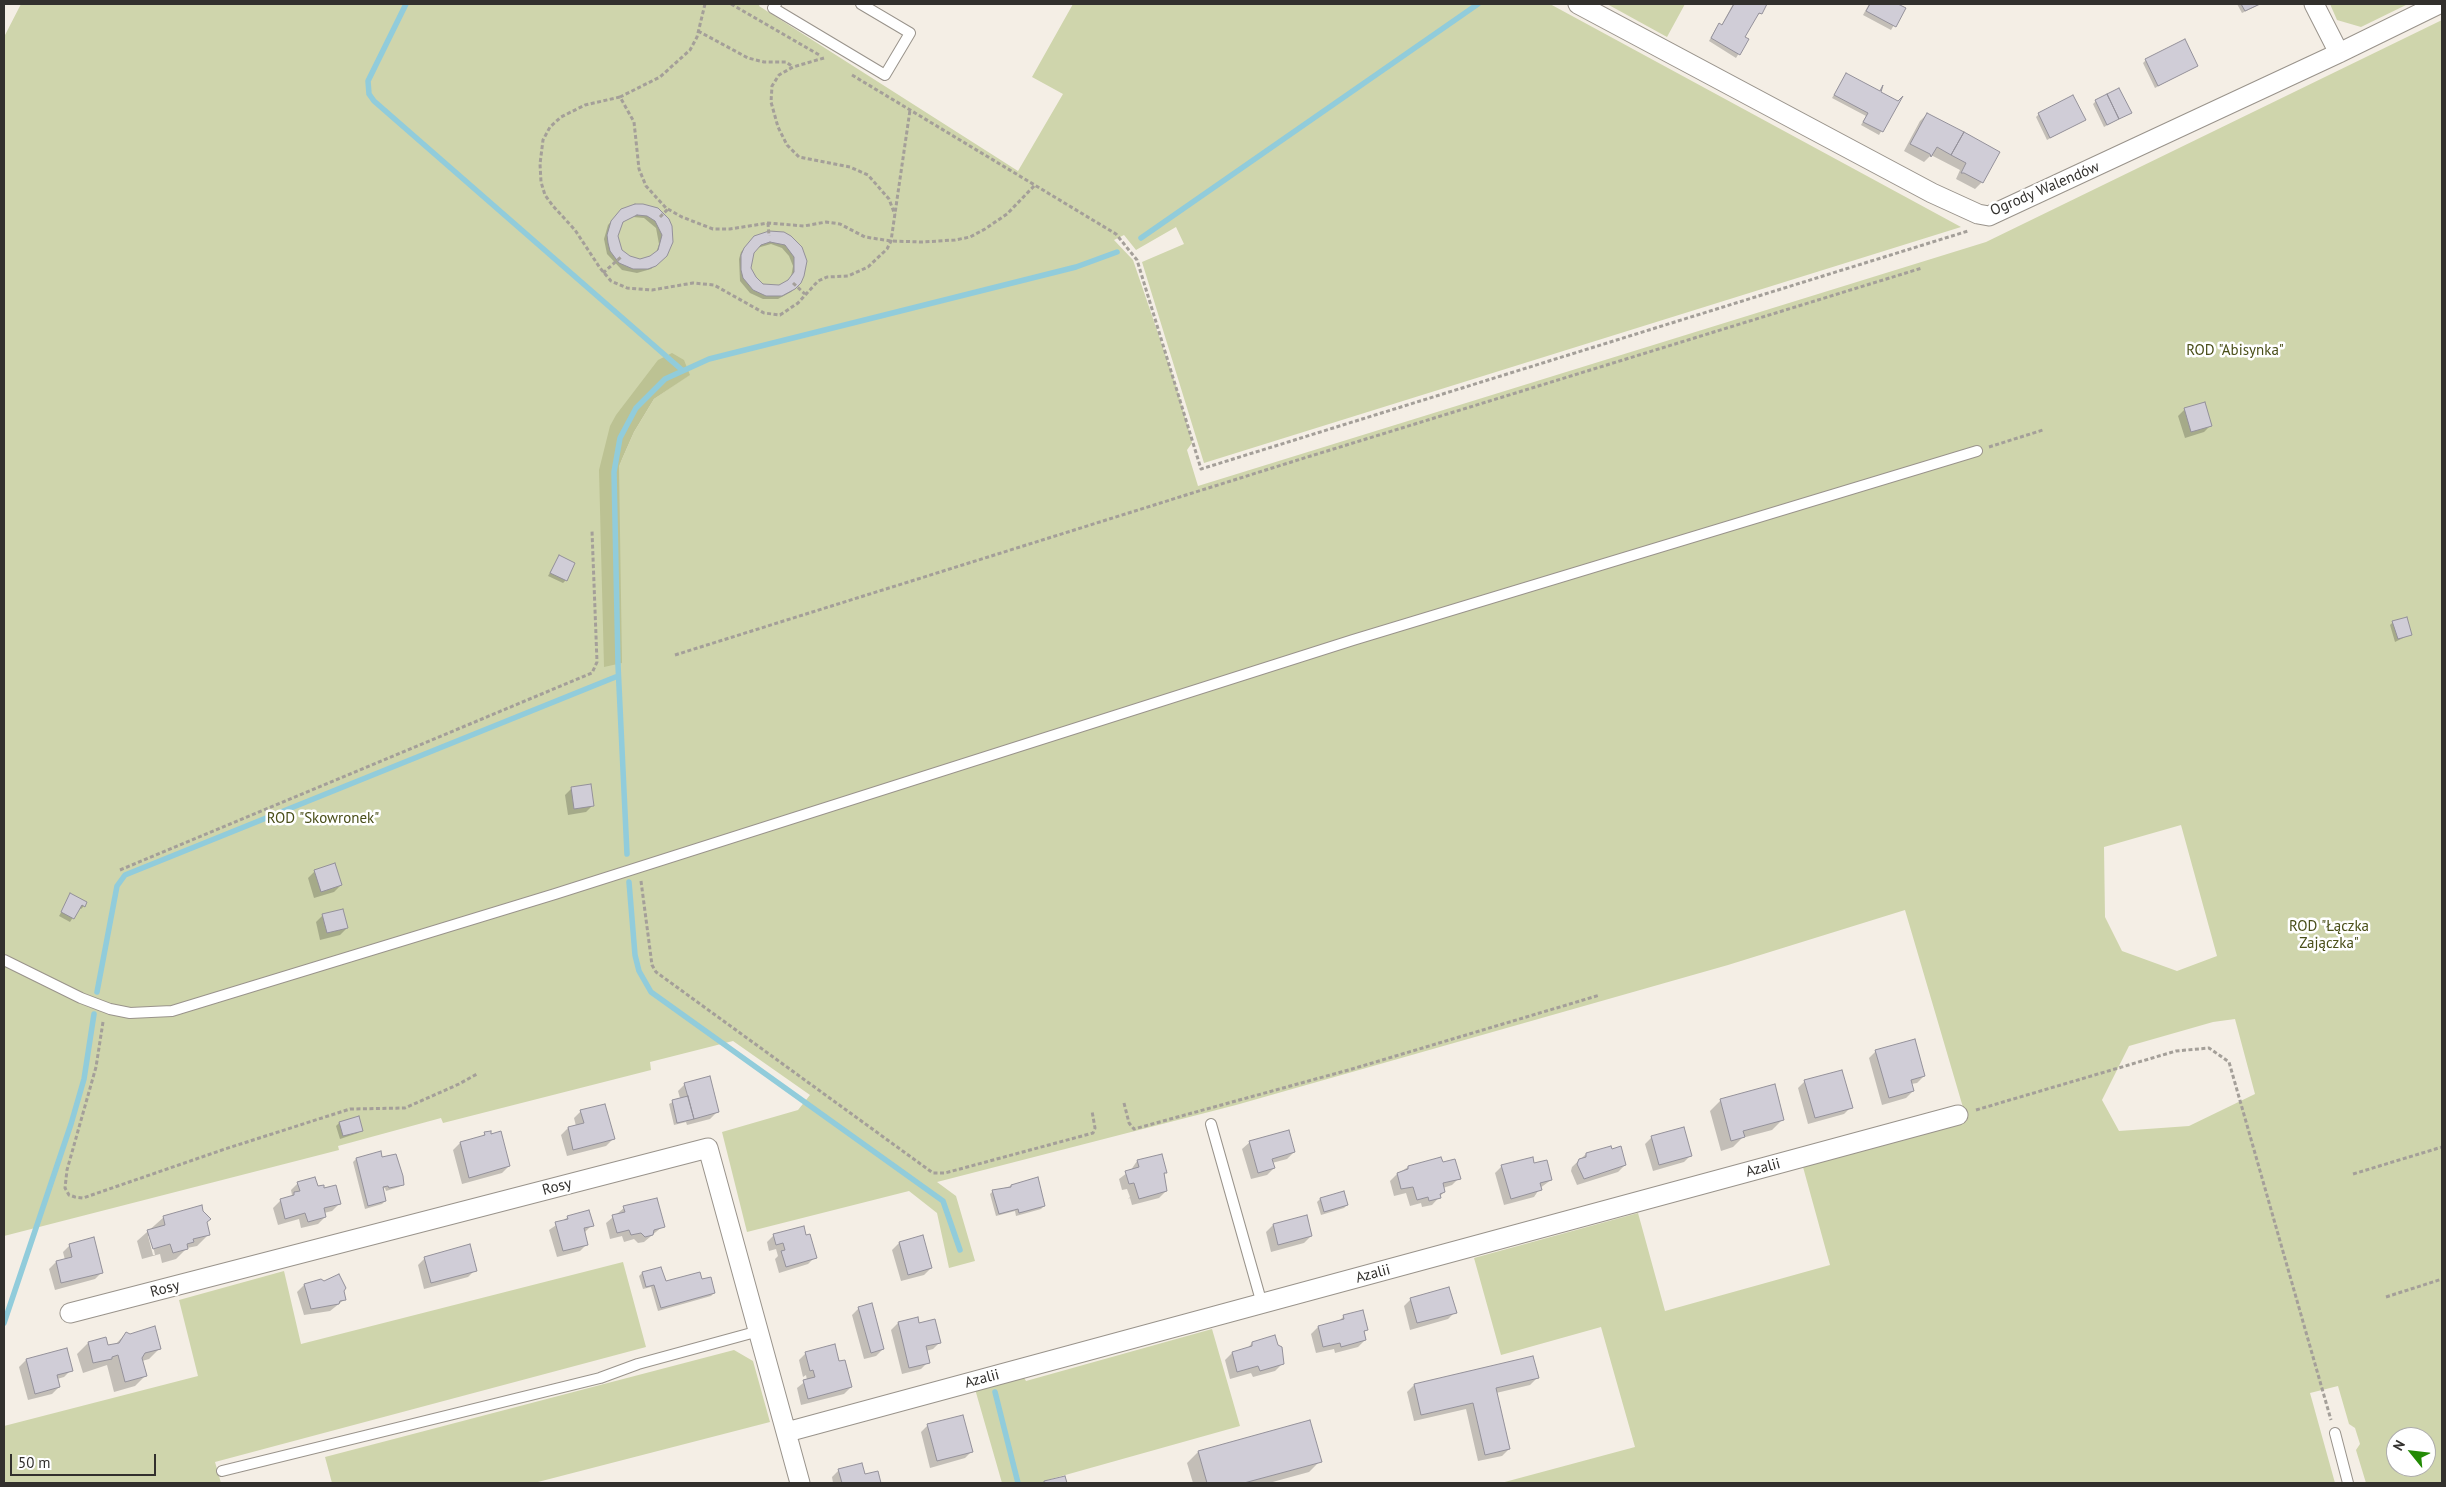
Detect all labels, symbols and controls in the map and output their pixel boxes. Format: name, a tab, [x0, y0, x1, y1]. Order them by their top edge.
street label: Ogrody Walendów	[1988, 158, 2102, 220]
park label: ROD "Abisynka"	[2186, 342, 2284, 360]
park label: ROD "Skowronek"	[267, 810, 379, 828]
park label: ROD "Łączka Zajączka"	[2289, 918, 2369, 953]
street label: Azalii	[1744, 1155, 1782, 1181]
street label: Rosy	[540, 1174, 574, 1200]
street label: Azalii	[1354, 1261, 1392, 1287]
street label: Rosy	[148, 1276, 182, 1302]
street label: Azalii	[963, 1366, 1001, 1392]
north arrow	[2386, 1427, 2436, 1477]
text: N	[2389, 1437, 2409, 1454]
scale bar	[12, 1444, 159, 1476]
text: 50 m	[18, 1453, 51, 1472]

